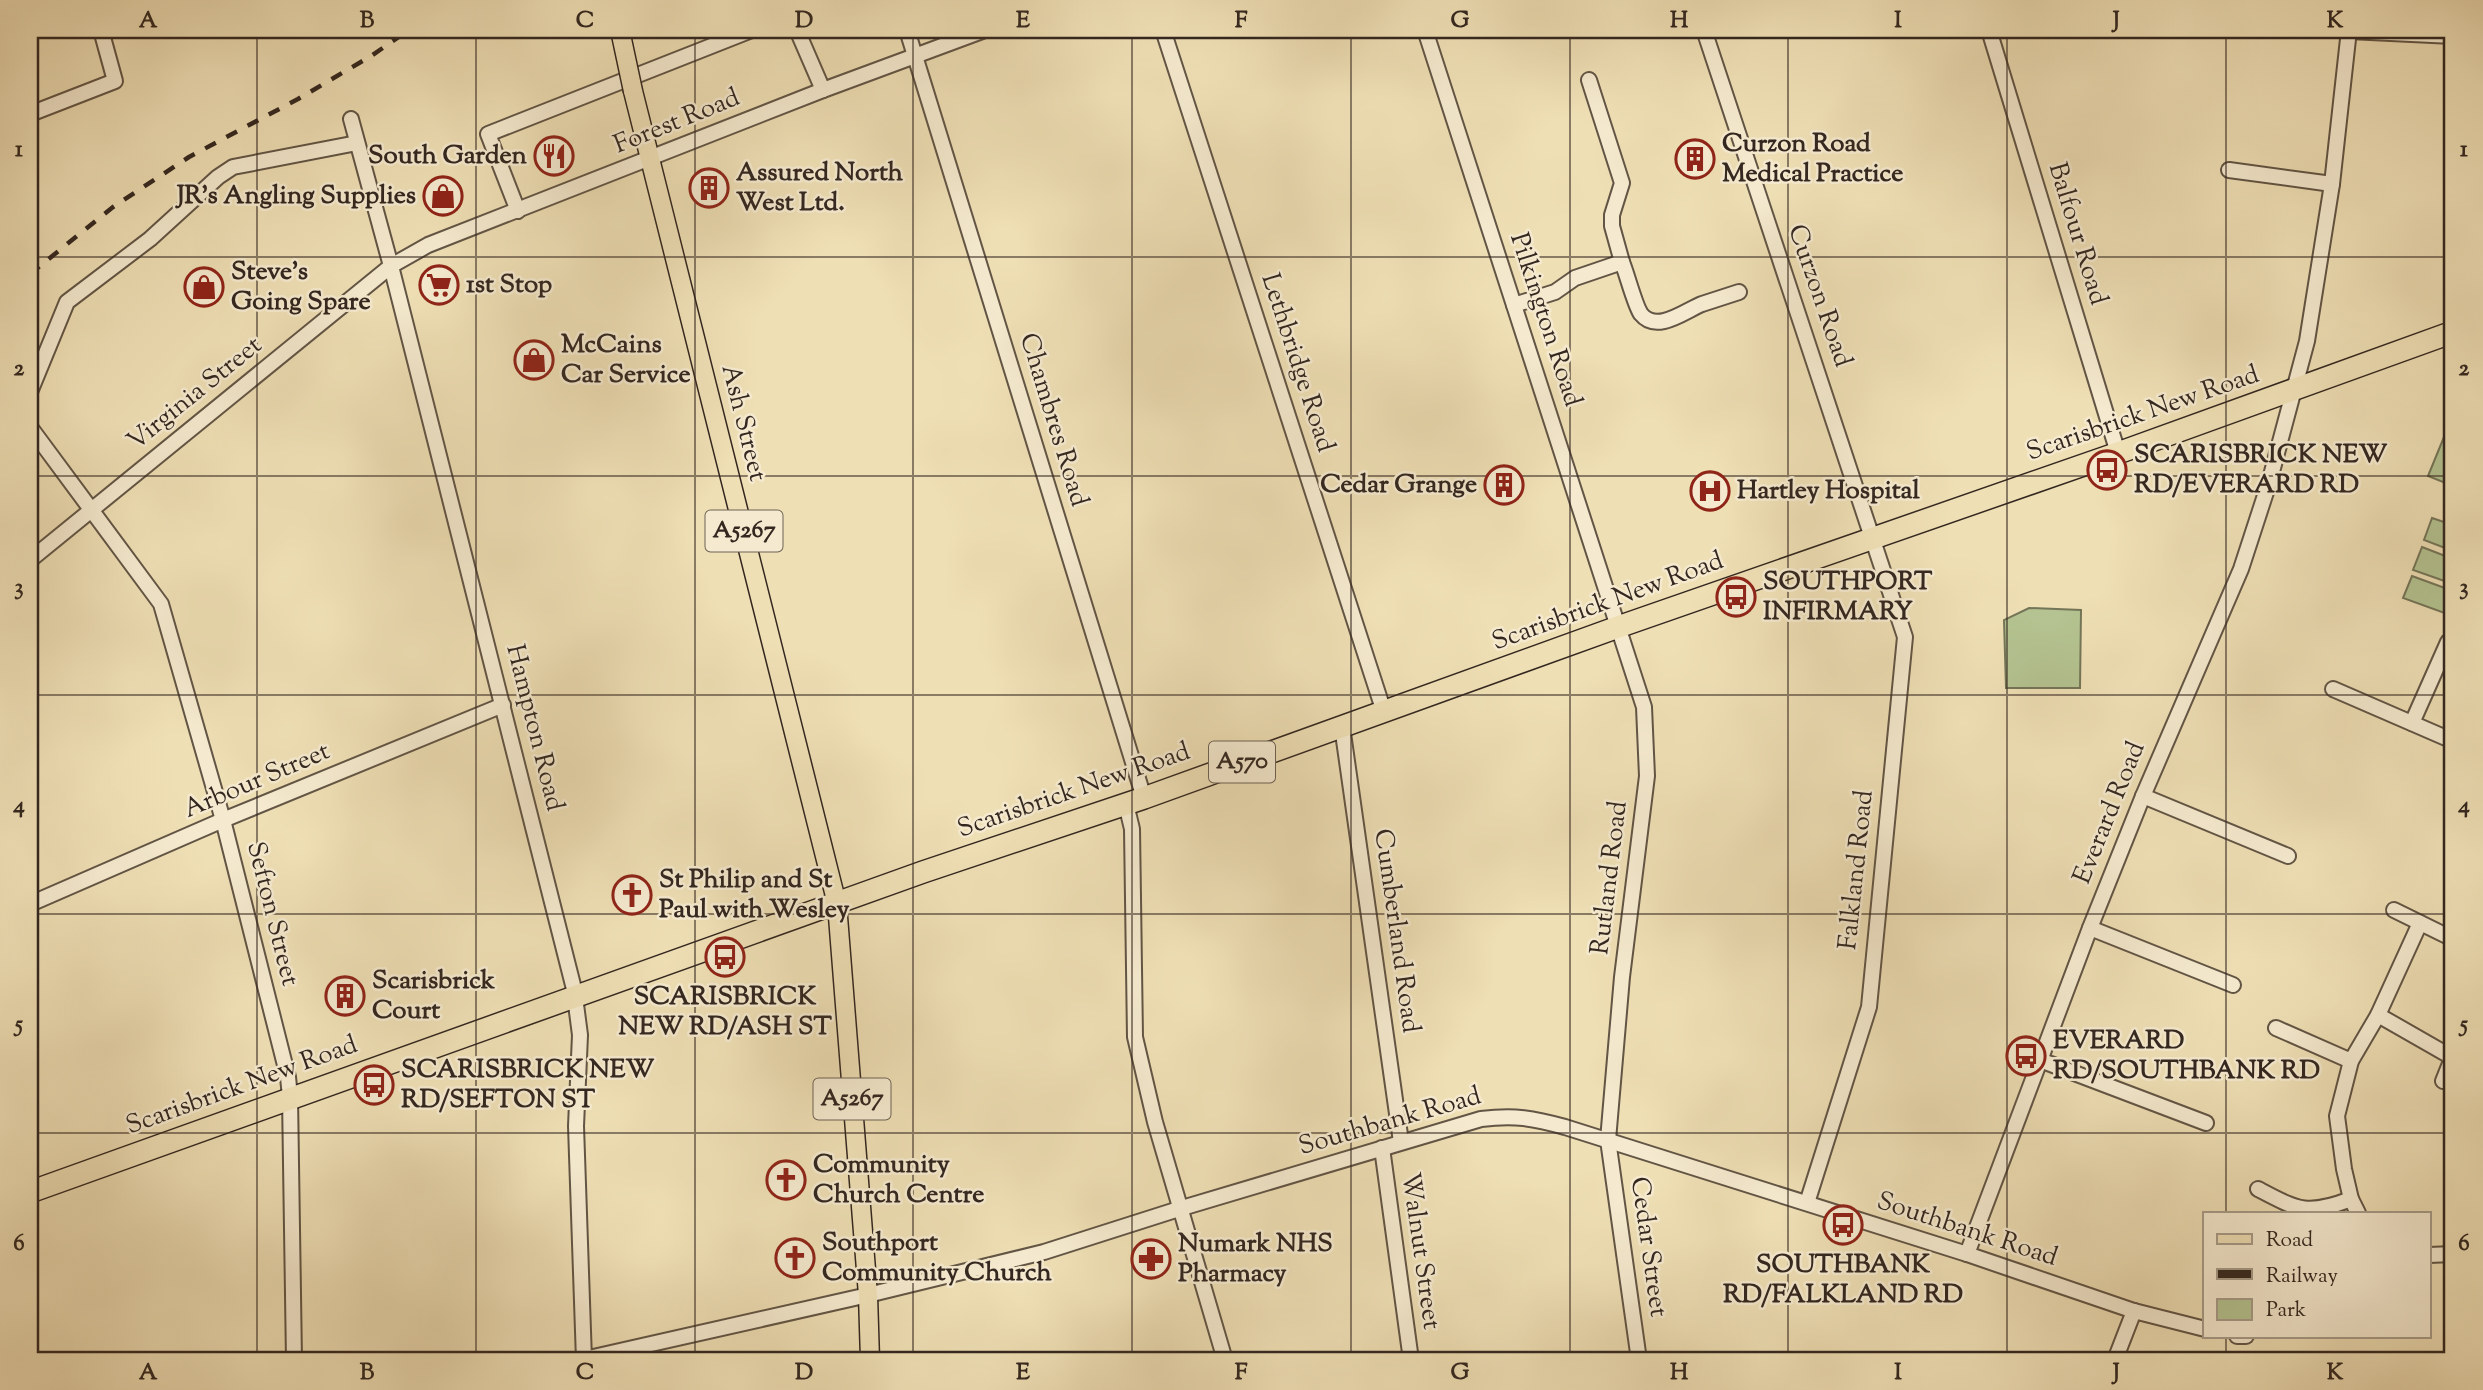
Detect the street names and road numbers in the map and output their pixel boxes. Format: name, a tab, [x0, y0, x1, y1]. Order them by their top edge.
street label: Forest Road	[608, 80, 746, 164]
street label: Balfour Road	[2038, 158, 2116, 310]
street label: Curzon Road	[1777, 220, 1861, 373]
street label: Pilkington Road	[1499, 228, 1591, 412]
street label: Lethbridge Road	[1251, 269, 1343, 457]
street label: Virginia Street	[120, 328, 270, 460]
street label: Chambres Road	[1009, 329, 1097, 512]
street label: Scarisbrick New Road	[2022, 357, 2265, 471]
street label: Ash Street	[711, 361, 775, 485]
road number: A5267	[706, 510, 782, 552]
street label: Scarisbrick New Road	[1487, 543, 1729, 661]
street label: Hampton Road	[495, 641, 573, 816]
street label: Arbour Street	[178, 733, 336, 828]
street label: Scarisbrick New Road	[953, 734, 1196, 848]
street label: Everard Road	[2065, 736, 2155, 890]
road number: A570	[1209, 742, 1275, 782]
street label: Falkland Road	[1830, 788, 1884, 952]
street label: Rutland Road	[1582, 799, 1638, 957]
street label: Cumberland Road	[1363, 827, 1429, 1036]
street label: Sefton Street	[236, 838, 308, 990]
street label: Scarisbrick New Road	[121, 1027, 363, 1145]
road number: A5267	[814, 1078, 890, 1120]
street label: Southbank Road	[1294, 1078, 1486, 1166]
street label: Walnut Street	[1391, 1170, 1449, 1332]
street label: Cedar Street	[1620, 1175, 1676, 1320]
street label: Southbank Road	[1872, 1183, 2063, 1277]

